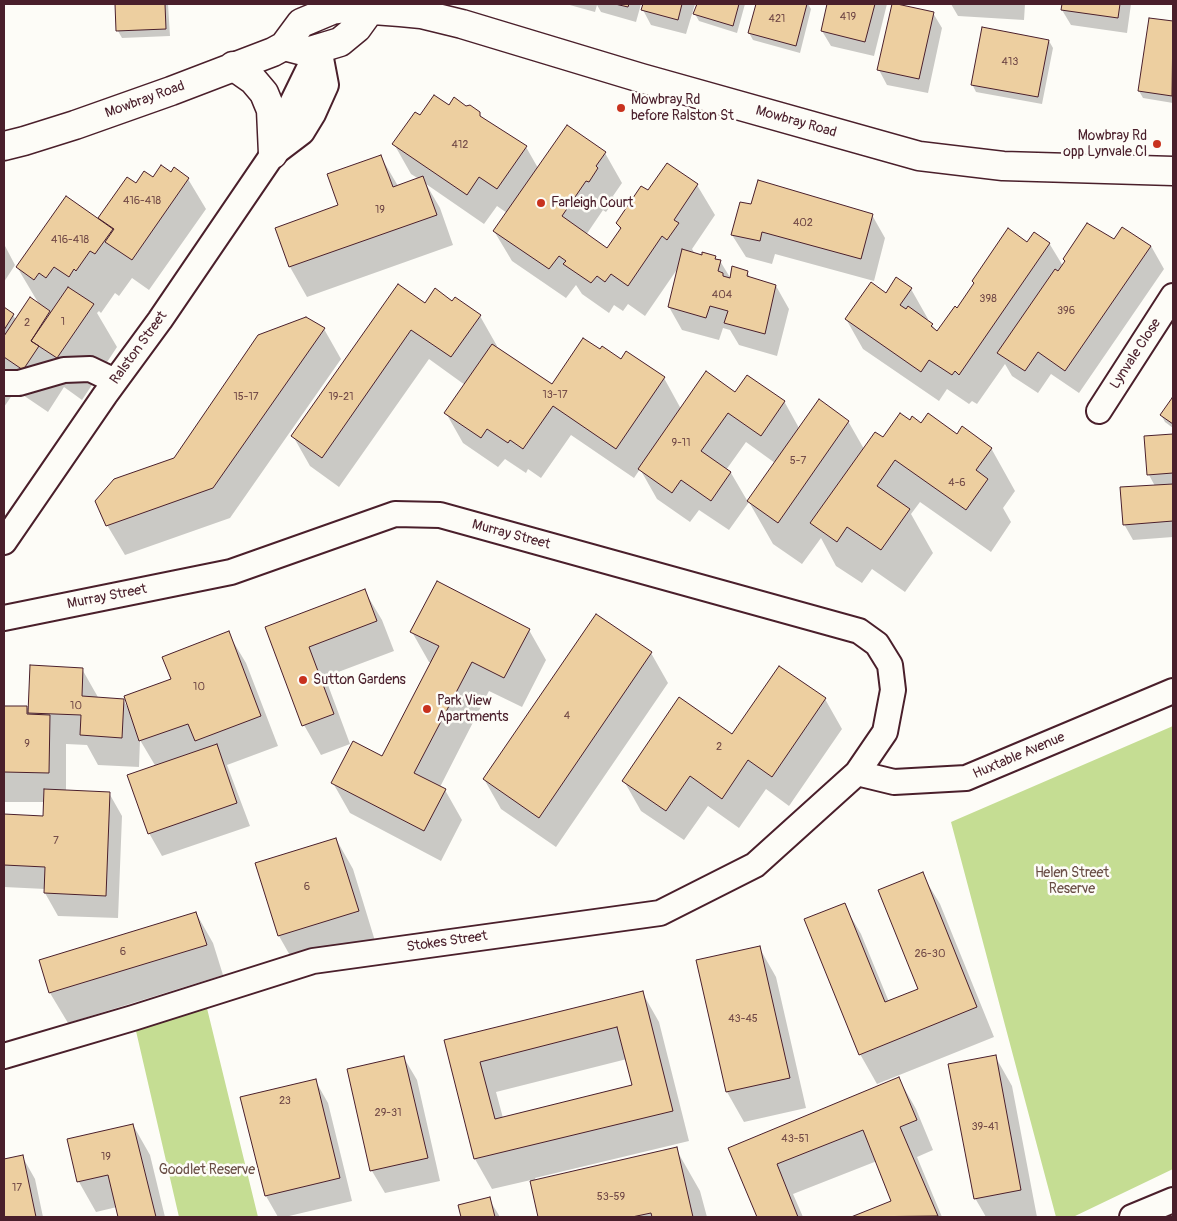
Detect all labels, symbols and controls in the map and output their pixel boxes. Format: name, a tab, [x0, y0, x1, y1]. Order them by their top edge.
house number: 419	[840, 10, 856, 24]
house number: 421	[769, 12, 785, 26]
house number: 413	[1002, 55, 1018, 69]
street label: Mowbray Road	[103, 78, 187, 122]
place label: Mowbray Rd before Ralston St	[631, 92, 734, 124]
marker: Mowbray Rd before Ralston St	[615, 102, 627, 114]
street label: Mowbray Road	[754, 102, 838, 142]
place label: Mowbray Rd opp Lynvale Cl	[1063, 128, 1147, 160]
house number: 412	[452, 138, 468, 152]
marker: Mowbray Rd opp Lynvale Cl	[1151, 138, 1163, 150]
house number: 416-418	[123, 194, 161, 208]
place label: Farleigh Court	[551, 195, 633, 211]
marker: Farleigh Court	[535, 197, 547, 209]
house number: 19	[375, 203, 385, 217]
house number: 402	[793, 216, 813, 230]
house number: 416-418	[51, 233, 89, 247]
house number: 404	[712, 288, 732, 302]
house number: 398	[979, 292, 997, 306]
house number: 396	[1057, 304, 1075, 318]
street label: Ralston Street	[107, 308, 171, 388]
house number: 1	[61, 315, 65, 329]
house number: 2	[24, 316, 30, 330]
street label: Lynvale Close	[1107, 316, 1165, 392]
house number: 13-17	[542, 388, 568, 402]
house number: 15-17	[233, 390, 259, 404]
house number: 19-21	[328, 390, 354, 404]
house number: 9-11	[672, 436, 690, 450]
house number: 5-7	[790, 454, 806, 468]
house number: 4-6	[948, 476, 966, 490]
street label: Murray Street	[470, 516, 552, 554]
street label: Murray Street	[66, 581, 148, 613]
place label: Sutton Gardens	[313, 672, 406, 688]
marker: Sutton Gardens	[297, 674, 309, 686]
house number: 10	[193, 680, 205, 694]
place label: Park View Apartments	[437, 693, 509, 726]
house number: 10	[70, 699, 82, 713]
marker: Park View Apartments	[421, 703, 433, 715]
house number: 4	[564, 709, 570, 723]
street label: Huxtable Avenue	[971, 729, 1067, 783]
house number: 9	[24, 737, 30, 751]
house number: 2	[716, 740, 722, 754]
house number: 7	[53, 834, 59, 848]
park label: Helen Street Reserve	[1035, 865, 1109, 898]
house number: 6	[304, 880, 310, 894]
street label: Stokes Street	[406, 928, 488, 956]
house number: 6	[120, 945, 126, 959]
house number: 26-30	[915, 947, 945, 961]
house number: 43-45	[728, 1012, 758, 1026]
house number: 23	[279, 1094, 291, 1108]
house number: 29-31	[375, 1106, 401, 1120]
house number: 39-41	[971, 1120, 999, 1134]
house number: 43-51	[781, 1132, 809, 1146]
house number: 19	[101, 1150, 111, 1164]
park label: Goodlet Reserve	[159, 1162, 255, 1178]
house number: 17	[12, 1181, 22, 1195]
house number: 53-59	[597, 1190, 625, 1204]

